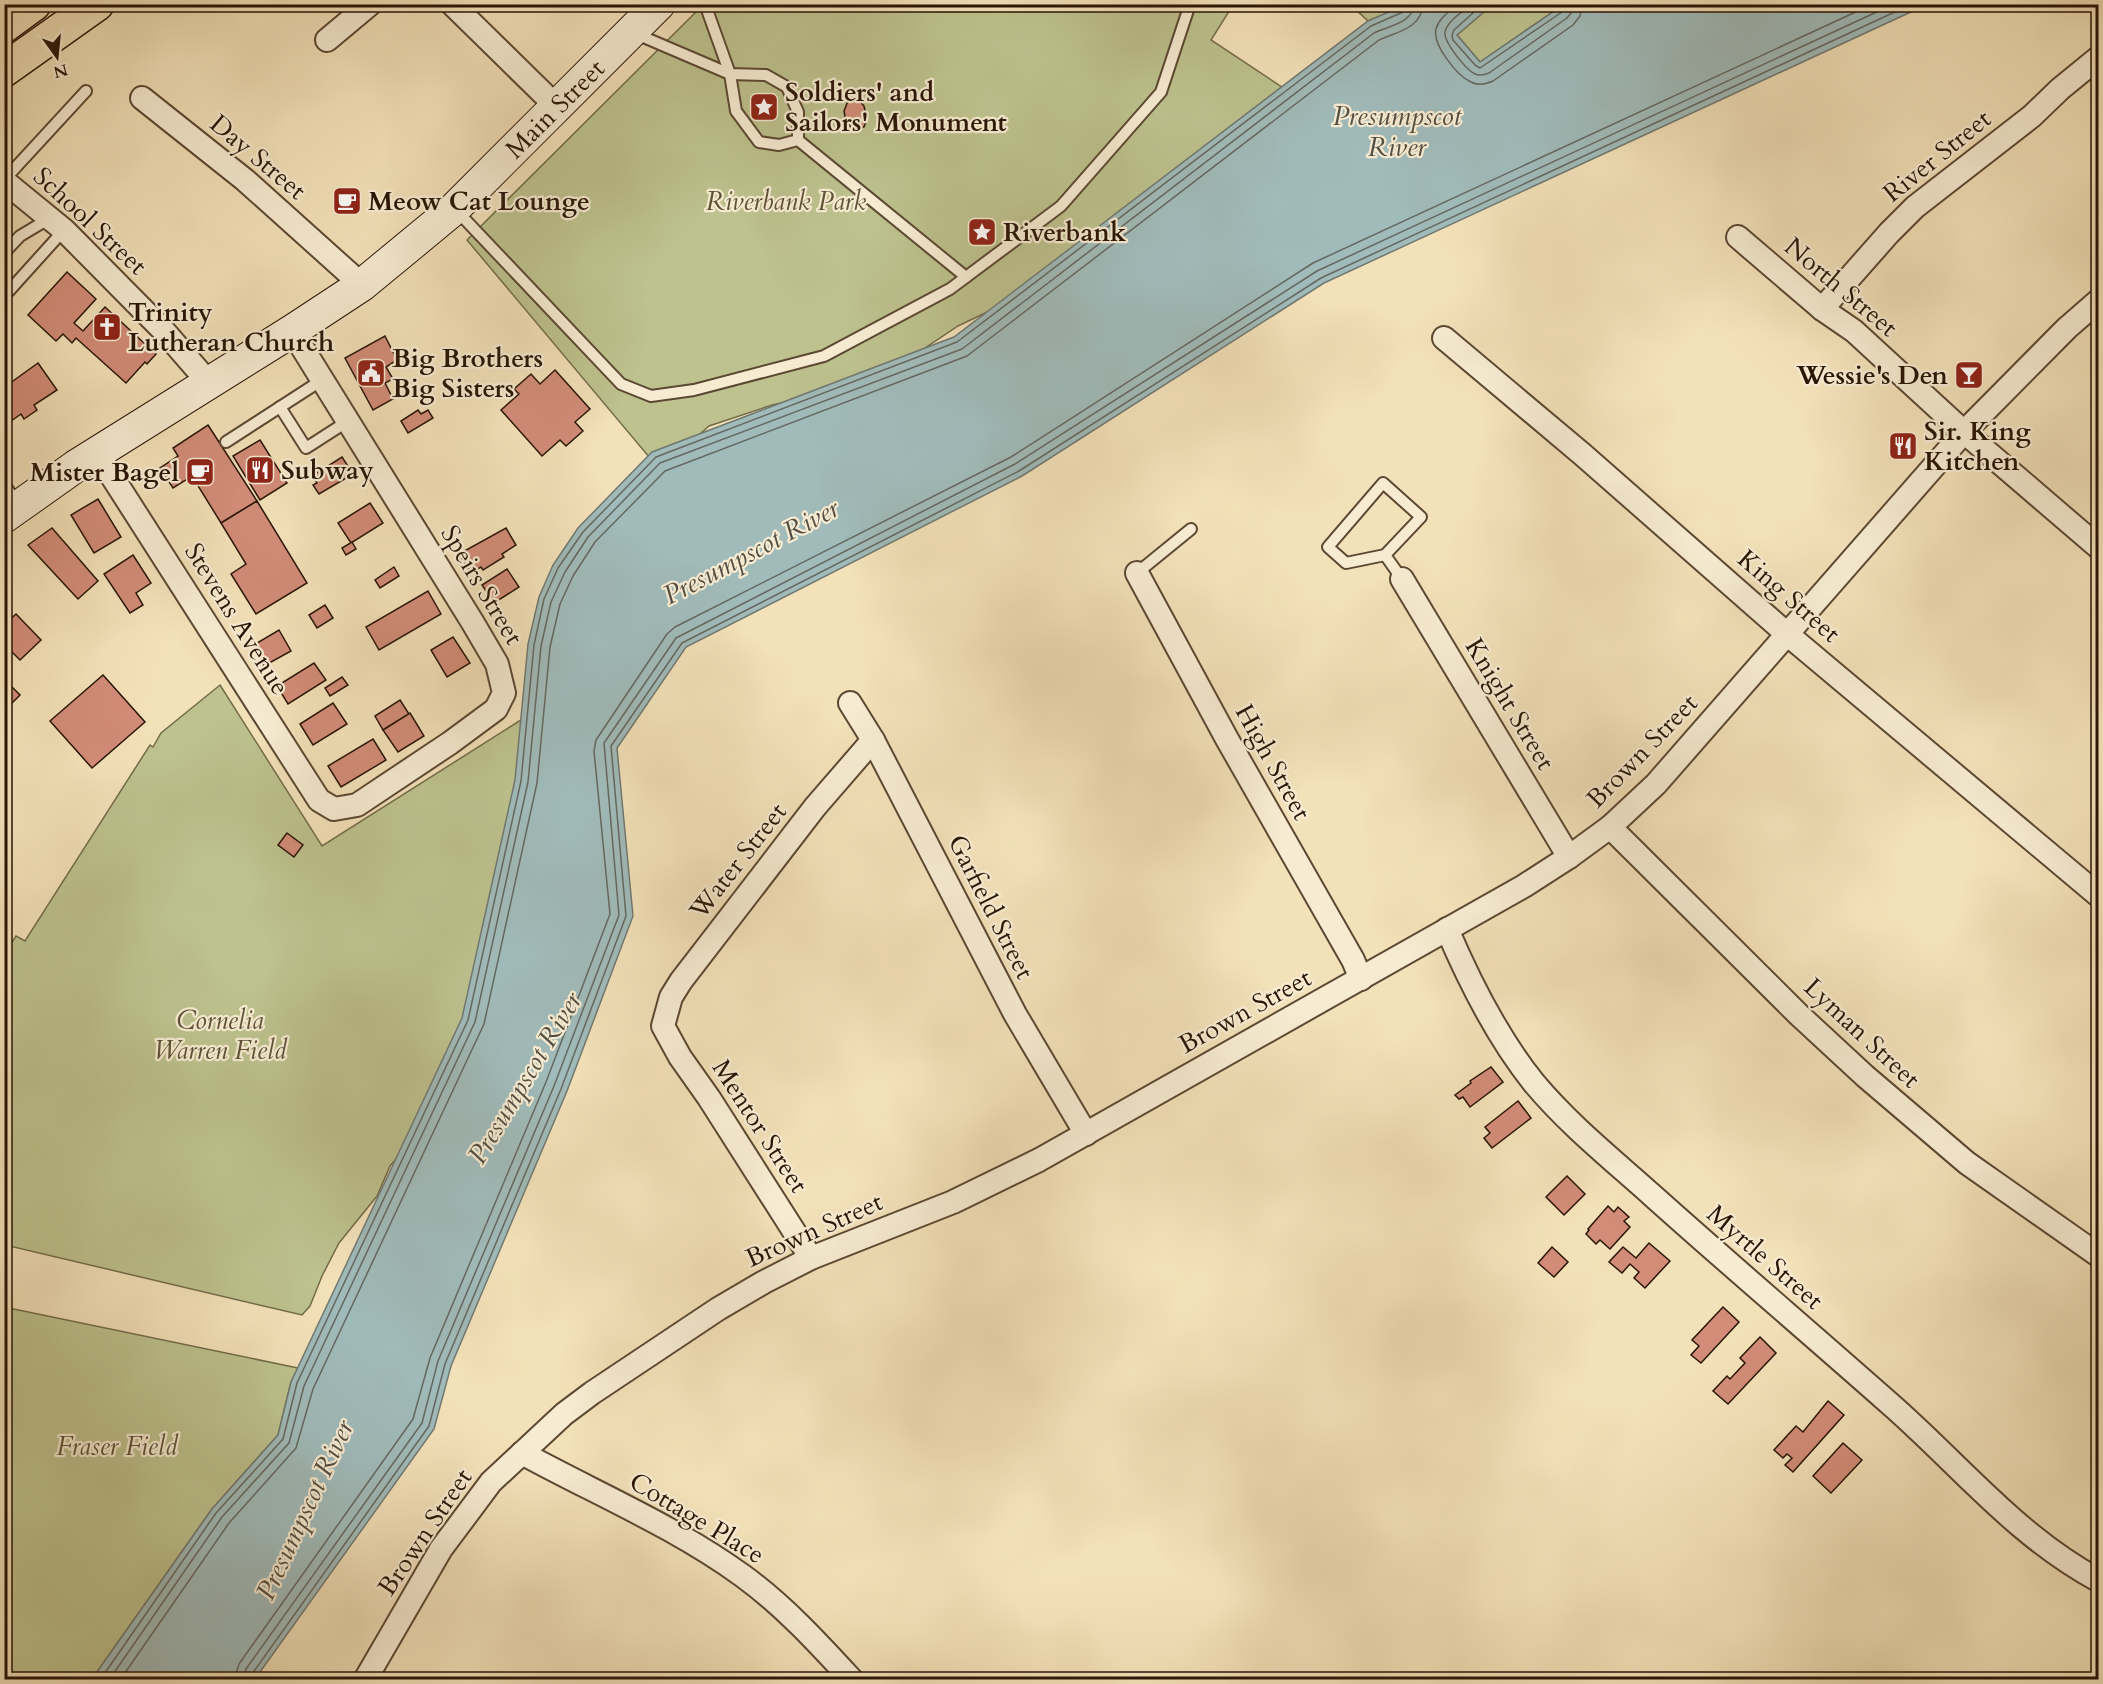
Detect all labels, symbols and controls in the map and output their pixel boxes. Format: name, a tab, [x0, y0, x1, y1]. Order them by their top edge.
north arrow	[27, 27, 87, 87]
street label: Main Street	[498, 52, 612, 166]
text: N	[51, 58, 70, 83]
place label: Soldiers' and Sailors' Monument	[785, 75, 1007, 140]
place icon: Soldiers' and Sailors' Monument	[748, 91, 780, 123]
water label: Presumpscot River	[1333, 98, 1463, 166]
street label: River Street	[1876, 102, 1998, 210]
street label: Day Street	[202, 106, 314, 208]
street label: School Street	[26, 159, 154, 283]
place label: Meow Cat Lounge	[368, 184, 590, 219]
park label: Riverbank Park	[706, 184, 866, 219]
cafe icon: Meow Cat Lounge	[331, 185, 363, 217]
place label: Riverbank	[1003, 215, 1127, 250]
place icon: Riverbank	[966, 216, 998, 248]
street label: North Street	[1777, 229, 1905, 345]
place label: Trinity Lutheran Church	[128, 295, 334, 360]
church icon: Trinity Lutheran Church	[91, 311, 123, 343]
place label: Big Brothers Big Sisters	[392, 341, 543, 406]
public building icon: Big Brothers Big Sisters	[355, 357, 387, 389]
place label: Wessie's Den	[1795, 358, 1948, 393]
bar icon: Wessie's Den	[1953, 359, 1985, 391]
place label: Sir. King Kitchen	[1924, 414, 2031, 479]
restaurant icon: Sir. King Kitchen	[1887, 430, 1919, 462]
place label: Subway	[281, 453, 374, 488]
restaurant icon: Subway	[244, 454, 276, 486]
place label: Mister Bagel	[30, 455, 179, 490]
cafe icon: Mister Bagel	[184, 456, 216, 488]
water label: Presumpscot River	[657, 489, 847, 614]
street label: Speirs Street	[433, 519, 531, 651]
street label: Stevens Avenue	[176, 536, 298, 702]
street label: King Street	[1730, 542, 1848, 650]
street label: Knight Street	[1457, 632, 1563, 776]
street label: Brown Street	[1579, 686, 1705, 816]
street label: High Street	[1227, 698, 1319, 826]
street label: Water Street	[681, 795, 795, 927]
street label: Garfield Street	[940, 829, 1042, 985]
street label: Brown Street	[1173, 960, 1317, 1062]
street label: Lyman Street	[1796, 970, 1928, 1096]
water label: Presumpscot River	[459, 984, 592, 1171]
park label: Cornelia Warren Field	[154, 1003, 288, 1068]
street label: Mentor Street	[704, 1053, 816, 1199]
street label: Brown Street	[740, 1184, 888, 1276]
street label: Myrtle Street	[1699, 1197, 1831, 1317]
water label: Presumpscot River	[247, 1413, 363, 1606]
park label: Fraser Field	[57, 1429, 179, 1464]
street label: Brown Street	[370, 1462, 480, 1602]
street label: Cottage Place	[623, 1464, 771, 1572]

